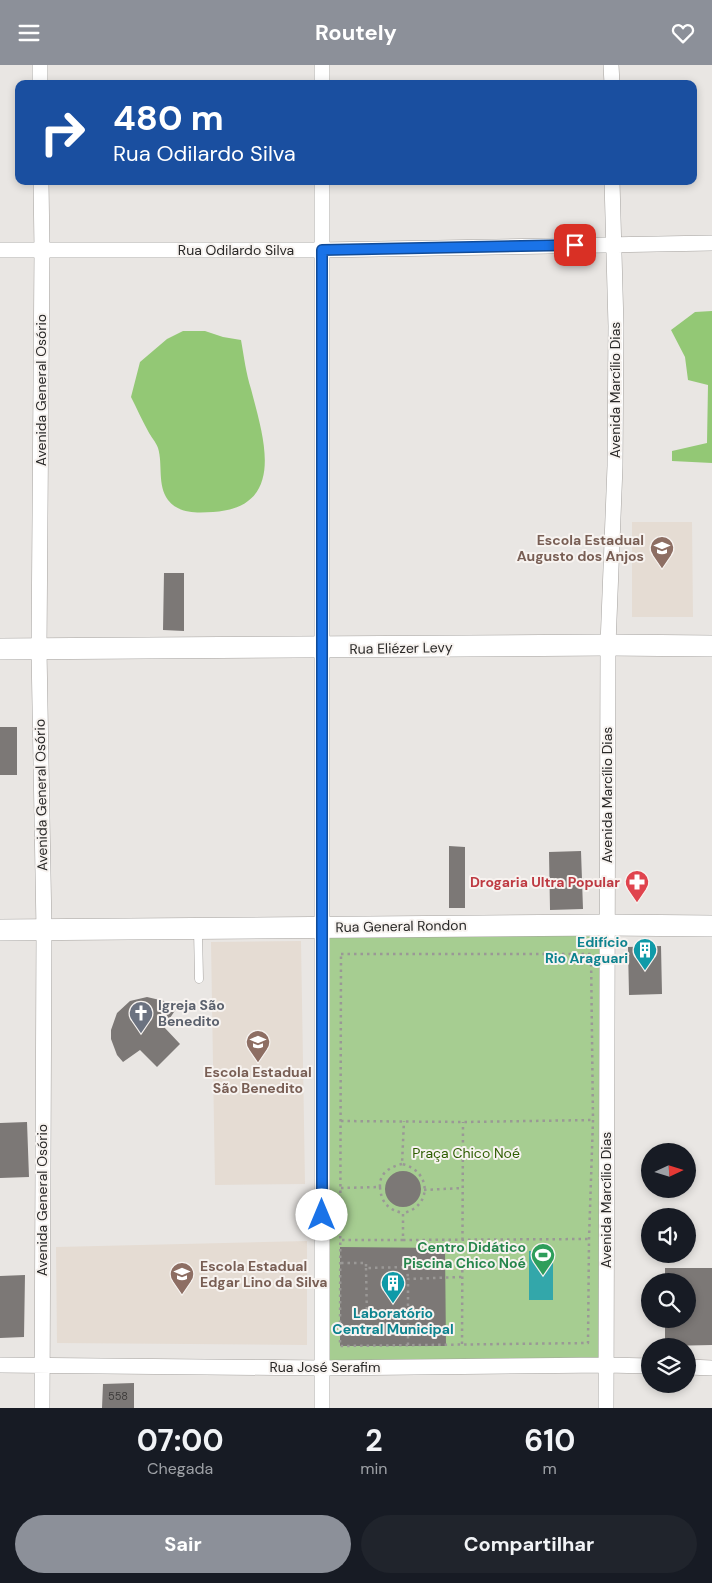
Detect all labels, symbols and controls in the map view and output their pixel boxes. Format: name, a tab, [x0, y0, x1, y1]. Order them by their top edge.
text: Routely	[315, 18, 397, 47]
icon: menu	[15, 19, 43, 47]
icon: heart	[669, 19, 697, 47]
text: 480 m	[113, 95, 224, 141]
icon: right	[30, 100, 95, 165]
text: Rua Odilardo Silva	[113, 139, 296, 168]
pin	[554, 224, 596, 266]
icon: arrive	[561, 231, 589, 259]
street label: Rua Odilardo Silva	[178, 241, 294, 259]
street label: Avenida General Osório	[32, 314, 50, 466]
street label: Avenida Marcílio Dias	[606, 322, 624, 458]
place label: Escola Estadual Augusto dos Anjos	[517, 531, 644, 565]
school or university icon: Escola Estadual Augusto dos Anjos	[649, 535, 675, 569]
street label: Rua Eliézer Levy	[349, 638, 453, 658]
street label: Avenida General Osório	[31, 719, 51, 871]
street label: Avenida Marcílio Dias	[598, 727, 616, 863]
pharmacy icon: Drogaria Ultra Popular	[624, 869, 650, 903]
place label: Drogaria Ultra Popular	[470, 873, 620, 891]
street label: Rua General Rondon	[335, 916, 467, 936]
place label: Edifício Rio Araguari	[545, 933, 628, 967]
building icon: Edifício Rio Araguari	[632, 937, 658, 971]
place label: Igreja São Benedito	[158, 996, 225, 1030]
church icon: Igreja São Benedito	[128, 1000, 154, 1034]
school or university icon: Escola Estadual São Benedito	[245, 1029, 271, 1063]
place label: Escola Estadual São Benedito	[204, 1063, 312, 1097]
street label: Avenida General Osório	[33, 1124, 51, 1276]
street label: Avenida Marcílio Dias	[597, 1132, 615, 1268]
north arrow	[641, 1143, 696, 1197]
map controls	[641, 1143, 696, 1393]
park label: Praça Chico Noé	[412, 1144, 520, 1162]
position arrow	[295, 1188, 347, 1240]
button: sound	[641, 1208, 696, 1263]
place label: Centro Didático Piscina Chico Noé	[403, 1238, 526, 1272]
sports icon: Centro Didático Piscina Chico Noé	[530, 1242, 556, 1276]
place label: Escola Estadual Edgar Lino da Silva	[200, 1257, 327, 1291]
school or university icon: Escola Estadual Edgar Lino da Silva	[169, 1261, 195, 1295]
building icon: Laboratório Central Municipal	[380, 1270, 406, 1304]
button: search	[641, 1273, 696, 1328]
place label: Laboratório Central Municipal	[332, 1304, 454, 1338]
button: layers	[641, 1338, 696, 1393]
street label: Rua José Serafim	[270, 1358, 380, 1376]
house number: 558	[108, 1389, 128, 1403]
text: 07:00	[137, 1421, 224, 1460]
text: 2	[365, 1421, 383, 1460]
text: 610	[524, 1421, 575, 1460]
text: Chegada	[147, 1458, 213, 1479]
text: min	[360, 1458, 388, 1479]
text: m	[543, 1458, 557, 1479]
button: Sair	[15, 1515, 351, 1573]
button: Compartilhar	[361, 1515, 697, 1573]

